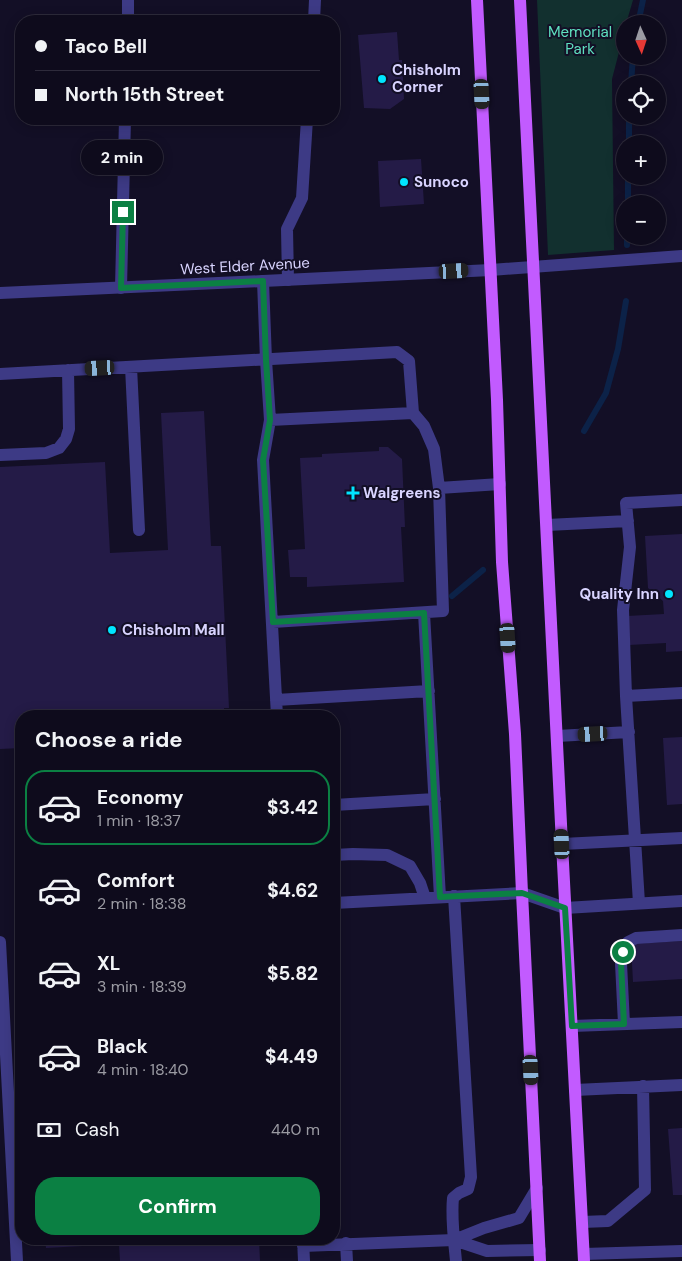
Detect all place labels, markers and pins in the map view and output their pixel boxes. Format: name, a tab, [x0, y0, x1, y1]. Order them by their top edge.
place label: Chisholm Corner	[392, 60, 461, 97]
marker: Chisholm Corner	[376, 73, 388, 85]
place label: Sunoco	[414, 172, 469, 192]
marker: Sunoco	[398, 176, 410, 188]
place label: Walgreens	[363, 483, 440, 503]
marker: Walgreens	[347, 487, 359, 499]
place label: Quality Inn	[579, 584, 659, 604]
marker: Quality Inn	[663, 588, 675, 600]
place label: Chisholm Mall	[122, 620, 225, 640]
marker: Chisholm Mall	[106, 624, 118, 636]

